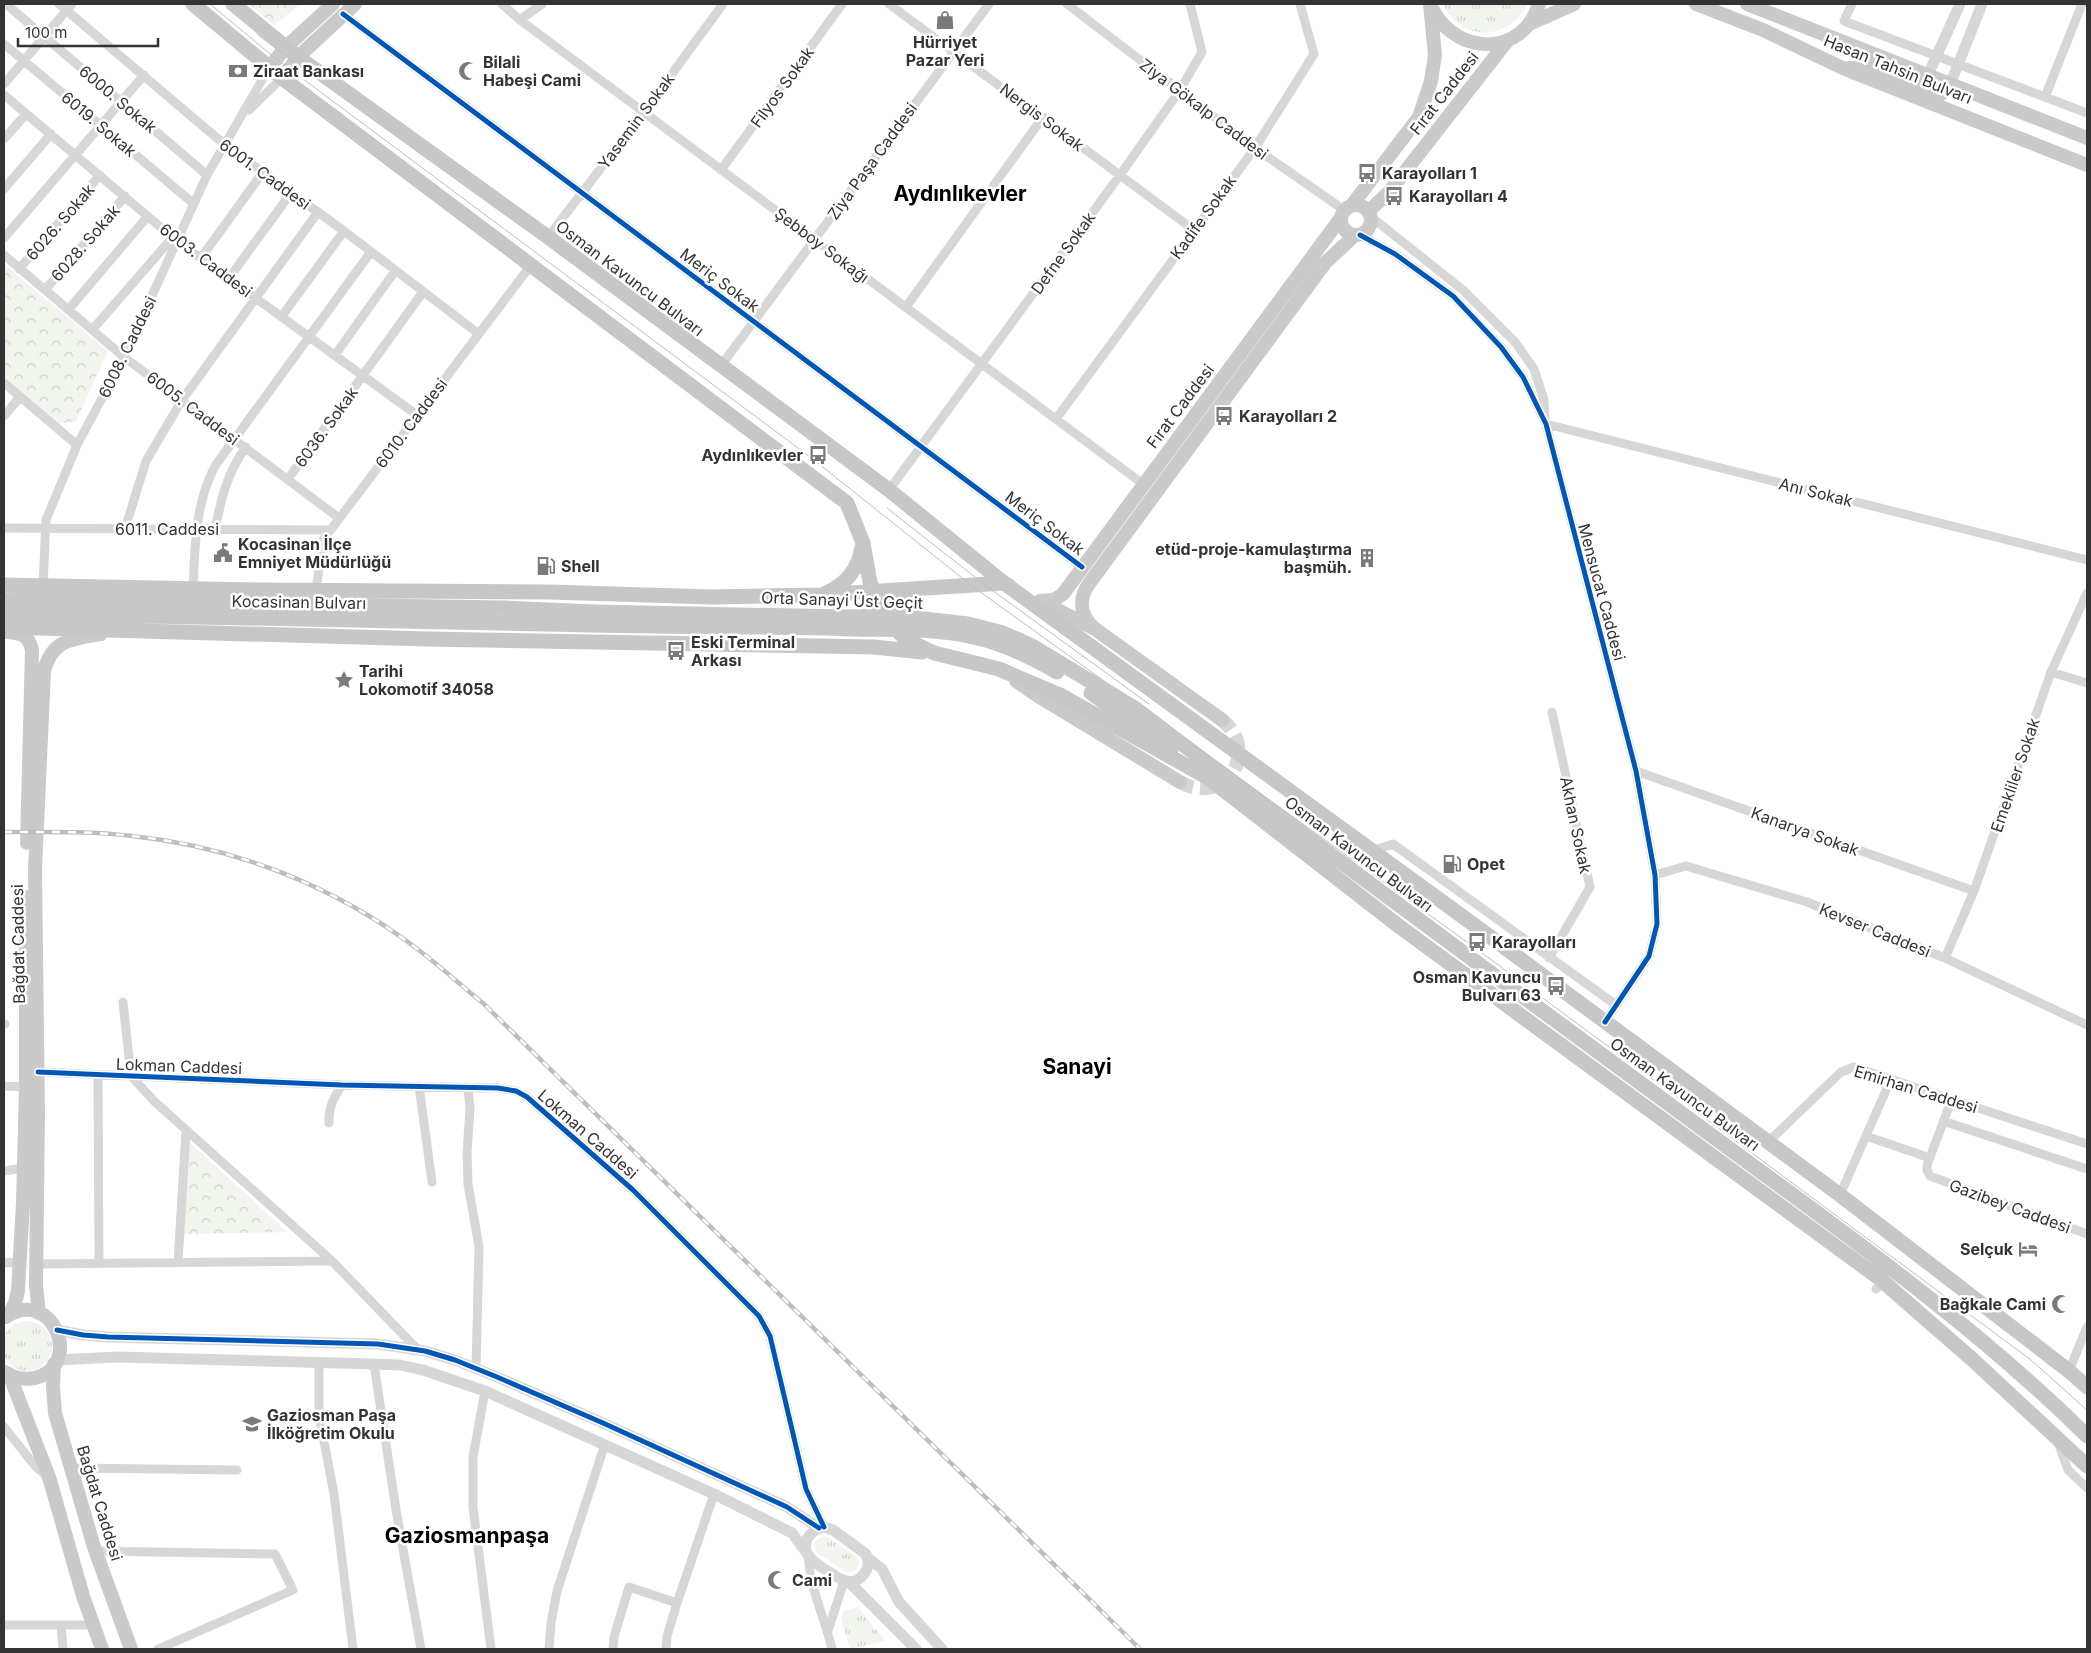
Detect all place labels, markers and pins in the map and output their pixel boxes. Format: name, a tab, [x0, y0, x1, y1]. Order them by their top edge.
shop icon: Hürriyet Pazar Yeri	[934, 9, 956, 31]
place label: Hürriyet Pazar Yeri	[906, 32, 984, 70]
place label: Bilali Habeşi Cami	[483, 52, 581, 90]
bank icon: Ziraat Bankası	[227, 60, 249, 82]
mosque icon: Bilali Habeşi Cami	[457, 60, 479, 82]
place label: Ziraat Bankası	[253, 61, 364, 81]
bus stop icon: Karayolları 1	[1356, 162, 1378, 184]
place label: Karayolları 1	[1382, 163, 1477, 183]
bus stop icon: Karayolları 4	[1383, 185, 1405, 207]
place label: Karayolları 4	[1409, 186, 1508, 206]
bus stop icon: Karayolları 2	[1213, 405, 1235, 427]
place label: Karayolları 2	[1239, 406, 1337, 426]
bus stop icon: Aydınlıkevler	[807, 444, 829, 466]
place label: Aydınlıkevler	[702, 445, 803, 465]
place label: Kocasinan İlçe Emniyet Müdürlüğü	[238, 534, 391, 572]
place label: etüd-proje-kamulaştırma başmüh.	[1155, 539, 1352, 577]
public building icon: Kocasinan İlçe Emniyet Müdürlüğü	[212, 542, 234, 564]
building icon: etüd-proje-kamulaştırma başmüh.	[1356, 547, 1378, 569]
fuel station icon: Shell	[535, 555, 557, 577]
place label: Shell	[561, 556, 600, 576]
place label: Eski Terminal Arkası	[691, 632, 795, 670]
bus stop icon: Eski Terminal Arkası	[665, 640, 687, 662]
place label: Tarihi Lokomotif 34058	[359, 661, 494, 699]
place icon: Tarihi Lokomotif 34058	[333, 669, 355, 691]
fuel station icon: Opet	[1441, 853, 1463, 875]
place label: Opet	[1467, 854, 1505, 874]
bus stop icon: Karayolları	[1466, 931, 1488, 953]
place label: Karayolları	[1492, 932, 1576, 952]
place label: Osman Kavuncu Bulvarı 63	[1413, 967, 1541, 1005]
bus stop icon: Osman Kavuncu Bulvarı 63	[1545, 975, 1567, 997]
hotel icon: Selçuk	[2017, 1238, 2039, 1260]
place label: Selçuk	[1960, 1239, 2014, 1259]
mosque icon: Bağkale Cami	[2050, 1293, 2072, 1315]
place label: Bağkale Cami	[1940, 1294, 2046, 1314]
place label: Gaziosman Paşa İlköğretim Okulu	[267, 1405, 396, 1443]
school or university icon: Gaziosman Paşa İlköğretim Okulu	[241, 1413, 263, 1435]
mosque icon: Cami	[766, 1569, 788, 1591]
place label: Cami	[792, 1570, 832, 1590]

